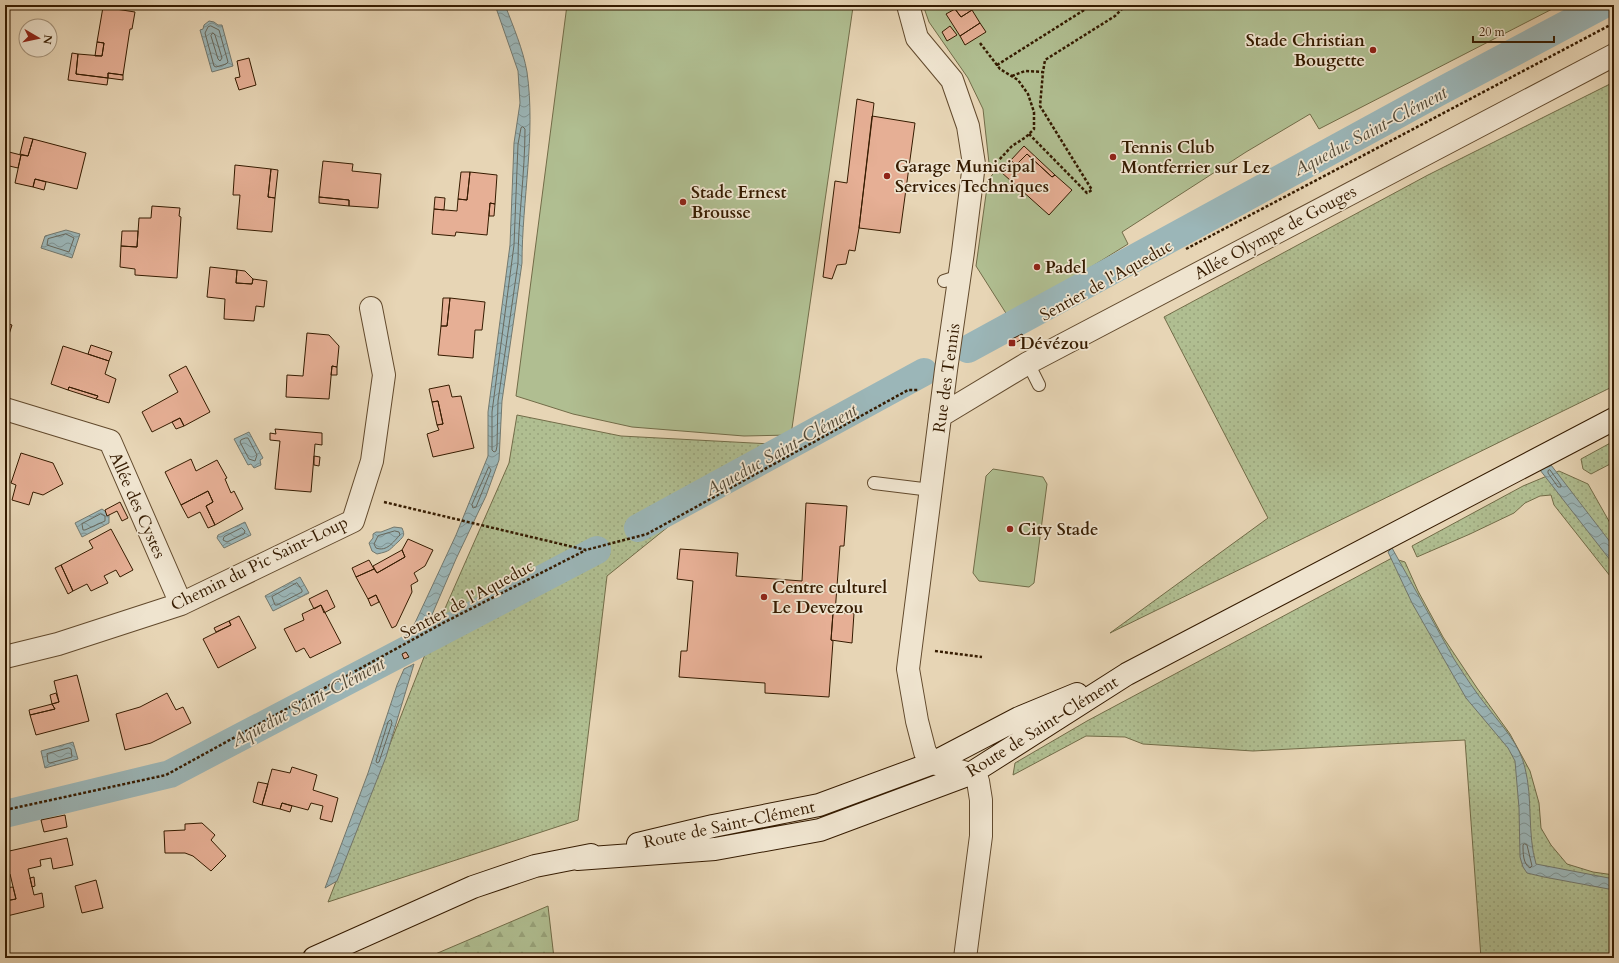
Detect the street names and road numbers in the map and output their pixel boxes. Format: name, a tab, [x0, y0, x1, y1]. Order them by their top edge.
street label: Allée Olympe de Gouges	[1190, 180, 1361, 285]
street label: Sentier de l'Aqueduc	[1036, 234, 1177, 326]
street label: Rue des Tennis	[927, 322, 966, 434]
street label: Allée des Cystes	[104, 448, 171, 562]
street label: Chemin du Pic Saint-Loup	[167, 510, 352, 616]
street label: Sentier de l'Aqueduc	[396, 554, 538, 644]
street label: Route de Saint-Clément	[962, 670, 1123, 782]
street label: Route de Saint-Clément	[641, 795, 818, 854]

